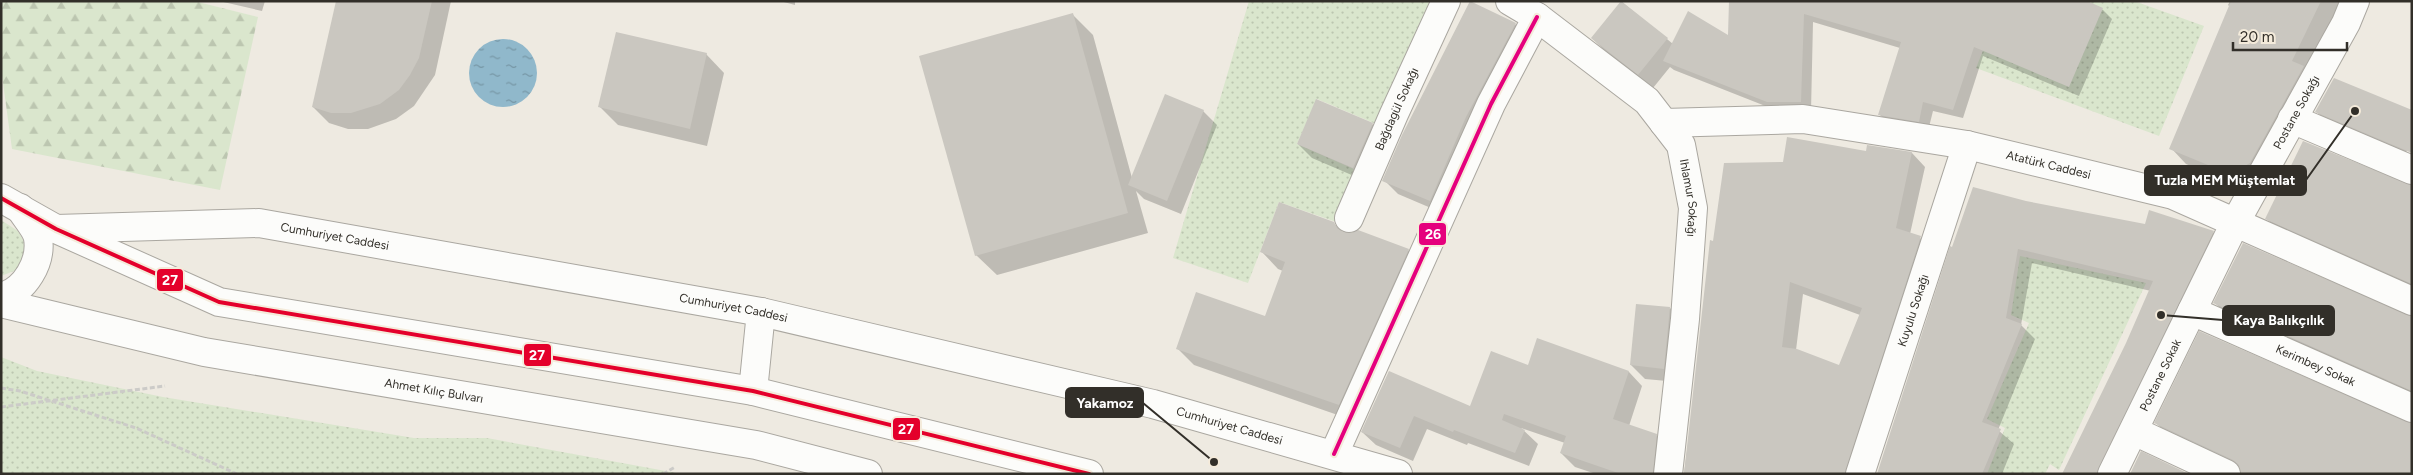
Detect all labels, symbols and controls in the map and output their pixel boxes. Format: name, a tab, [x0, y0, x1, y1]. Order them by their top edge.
scale bar	[2233, 20, 2347, 52]
text: 20 m	[2240, 28, 2274, 46]
street label: Bağdagül Sokağı	[1372, 65, 1421, 152]
street label: Postane Sokağı	[2270, 73, 2322, 152]
street label: Atatürk Caddesi	[2005, 148, 2092, 182]
street label: Ihlamur Sokağı	[1677, 158, 1700, 237]
callout: Tuzla MEM Müştemlat	[2145, 166, 2306, 195]
text: Tuzla MEM Müştemlat	[2155, 172, 2296, 189]
street label: Cumhuriyet Caddesi	[279, 220, 390, 253]
line badge: 26	[1418, 222, 1447, 246]
text: 26	[1425, 226, 1441, 243]
line badge: 27	[156, 268, 184, 292]
text: 27	[162, 272, 178, 289]
street label: Kuyulu Sokağı	[1895, 272, 1932, 348]
street label: Cumhuriyet Caddesi	[678, 291, 789, 325]
callout: Kaya Balıkçılık	[2223, 306, 2334, 335]
text: Kaya Balıkçılık	[2233, 312, 2325, 329]
street label: Postane Sokak	[2137, 337, 2184, 413]
street label: Kerimbey Sokak	[2274, 342, 2358, 389]
line badge: 27	[523, 343, 552, 367]
text: 27	[529, 347, 545, 364]
street label: Ahmet Kılıç Bulvarı	[383, 376, 484, 406]
callout: Yakamoz	[1066, 388, 1143, 417]
text: Yakamoz	[1077, 395, 1134, 412]
street label: Cumhuriyet Caddesi	[1175, 404, 1284, 448]
line badge: 27	[892, 417, 921, 441]
text: 27	[898, 421, 914, 438]

